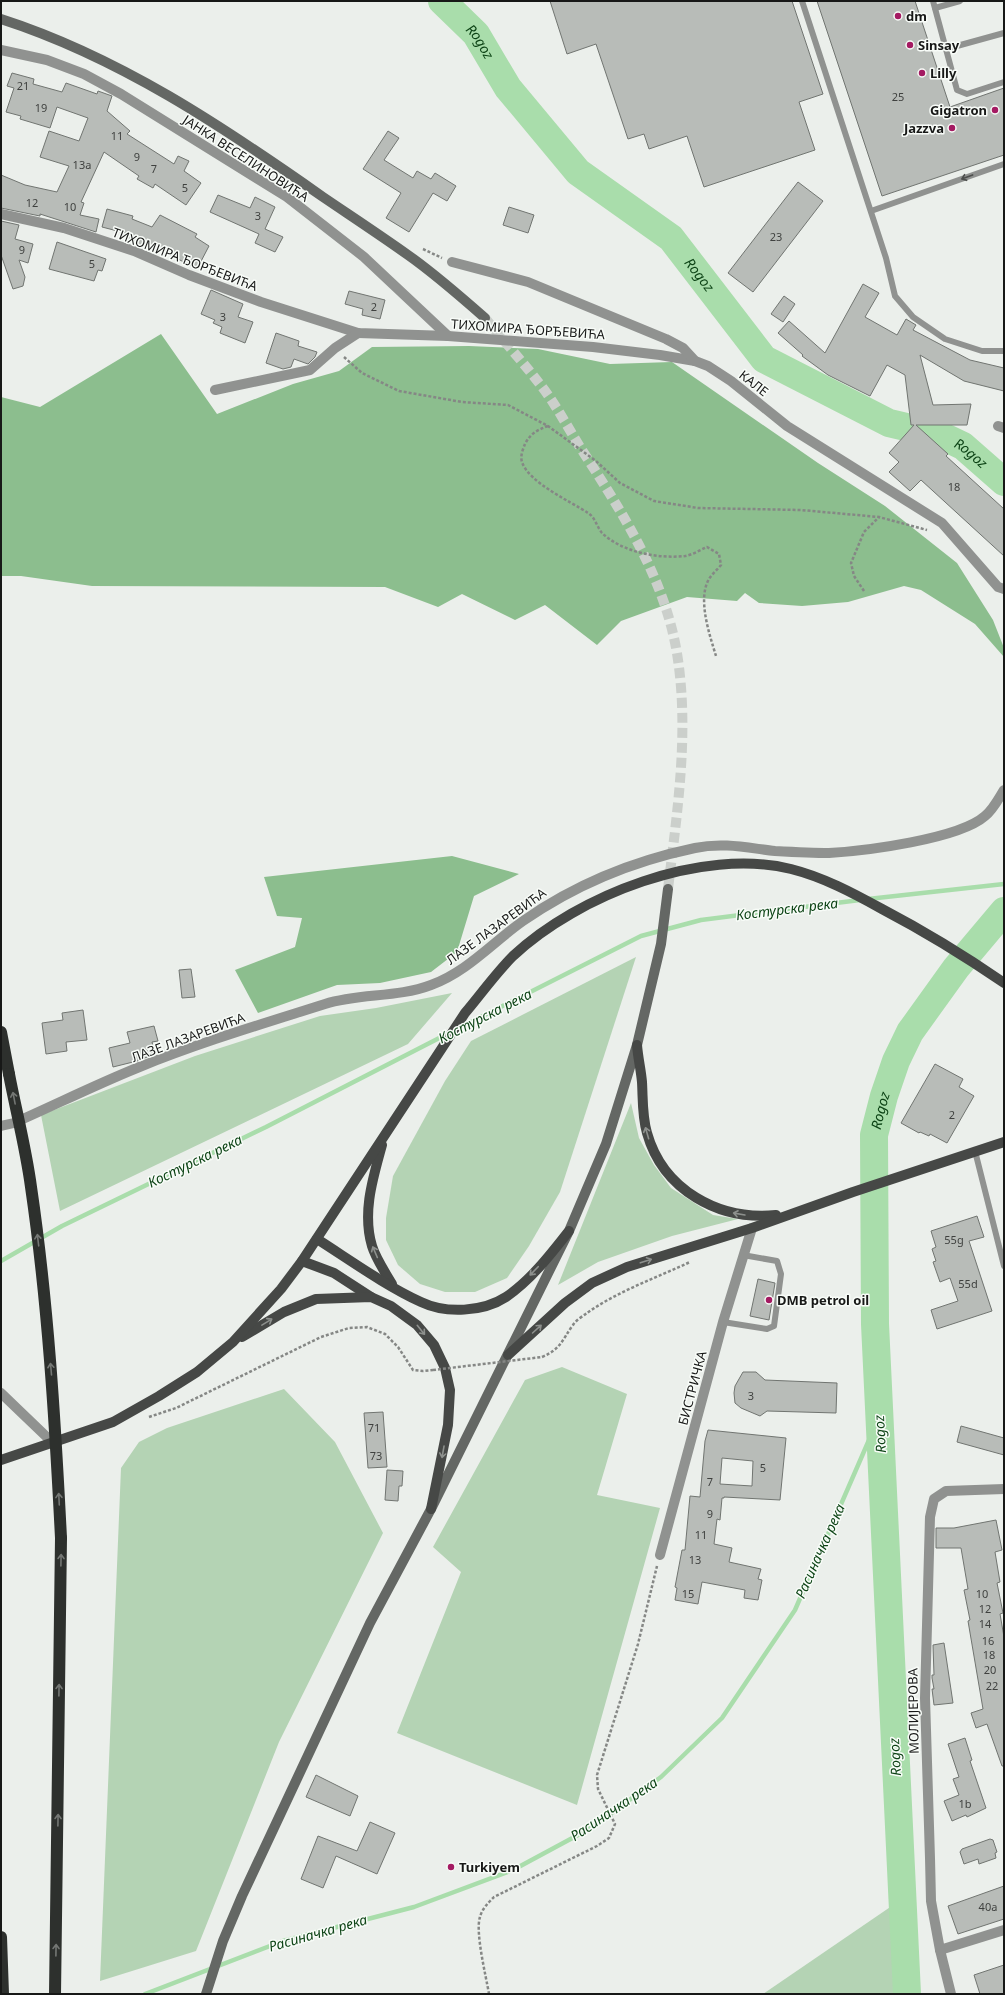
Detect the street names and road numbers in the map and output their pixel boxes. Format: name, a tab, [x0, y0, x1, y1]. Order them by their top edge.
street label: ЈАНКА ВЕСЕЛИНОВИЋА	[178, 109, 313, 206]
street label: ТИХОМИРА ЂОРЂЕВИЋА	[110, 223, 261, 295]
street label: ТИХОМИРА ЂОРЂЕВИЋА	[450, 315, 606, 343]
street label: КАЛЕ	[736, 366, 772, 400]
street label: ЛАЗЕ ЛАЗАРЕВИЋА	[442, 883, 550, 968]
street label: ЛАЗЕ ЛАЗАРЕВИЋА	[129, 1008, 248, 1066]
street label: БИСТРИЧКА	[673, 1348, 711, 1427]
street label: МОЛИЈЕРОВА	[903, 1667, 923, 1754]

